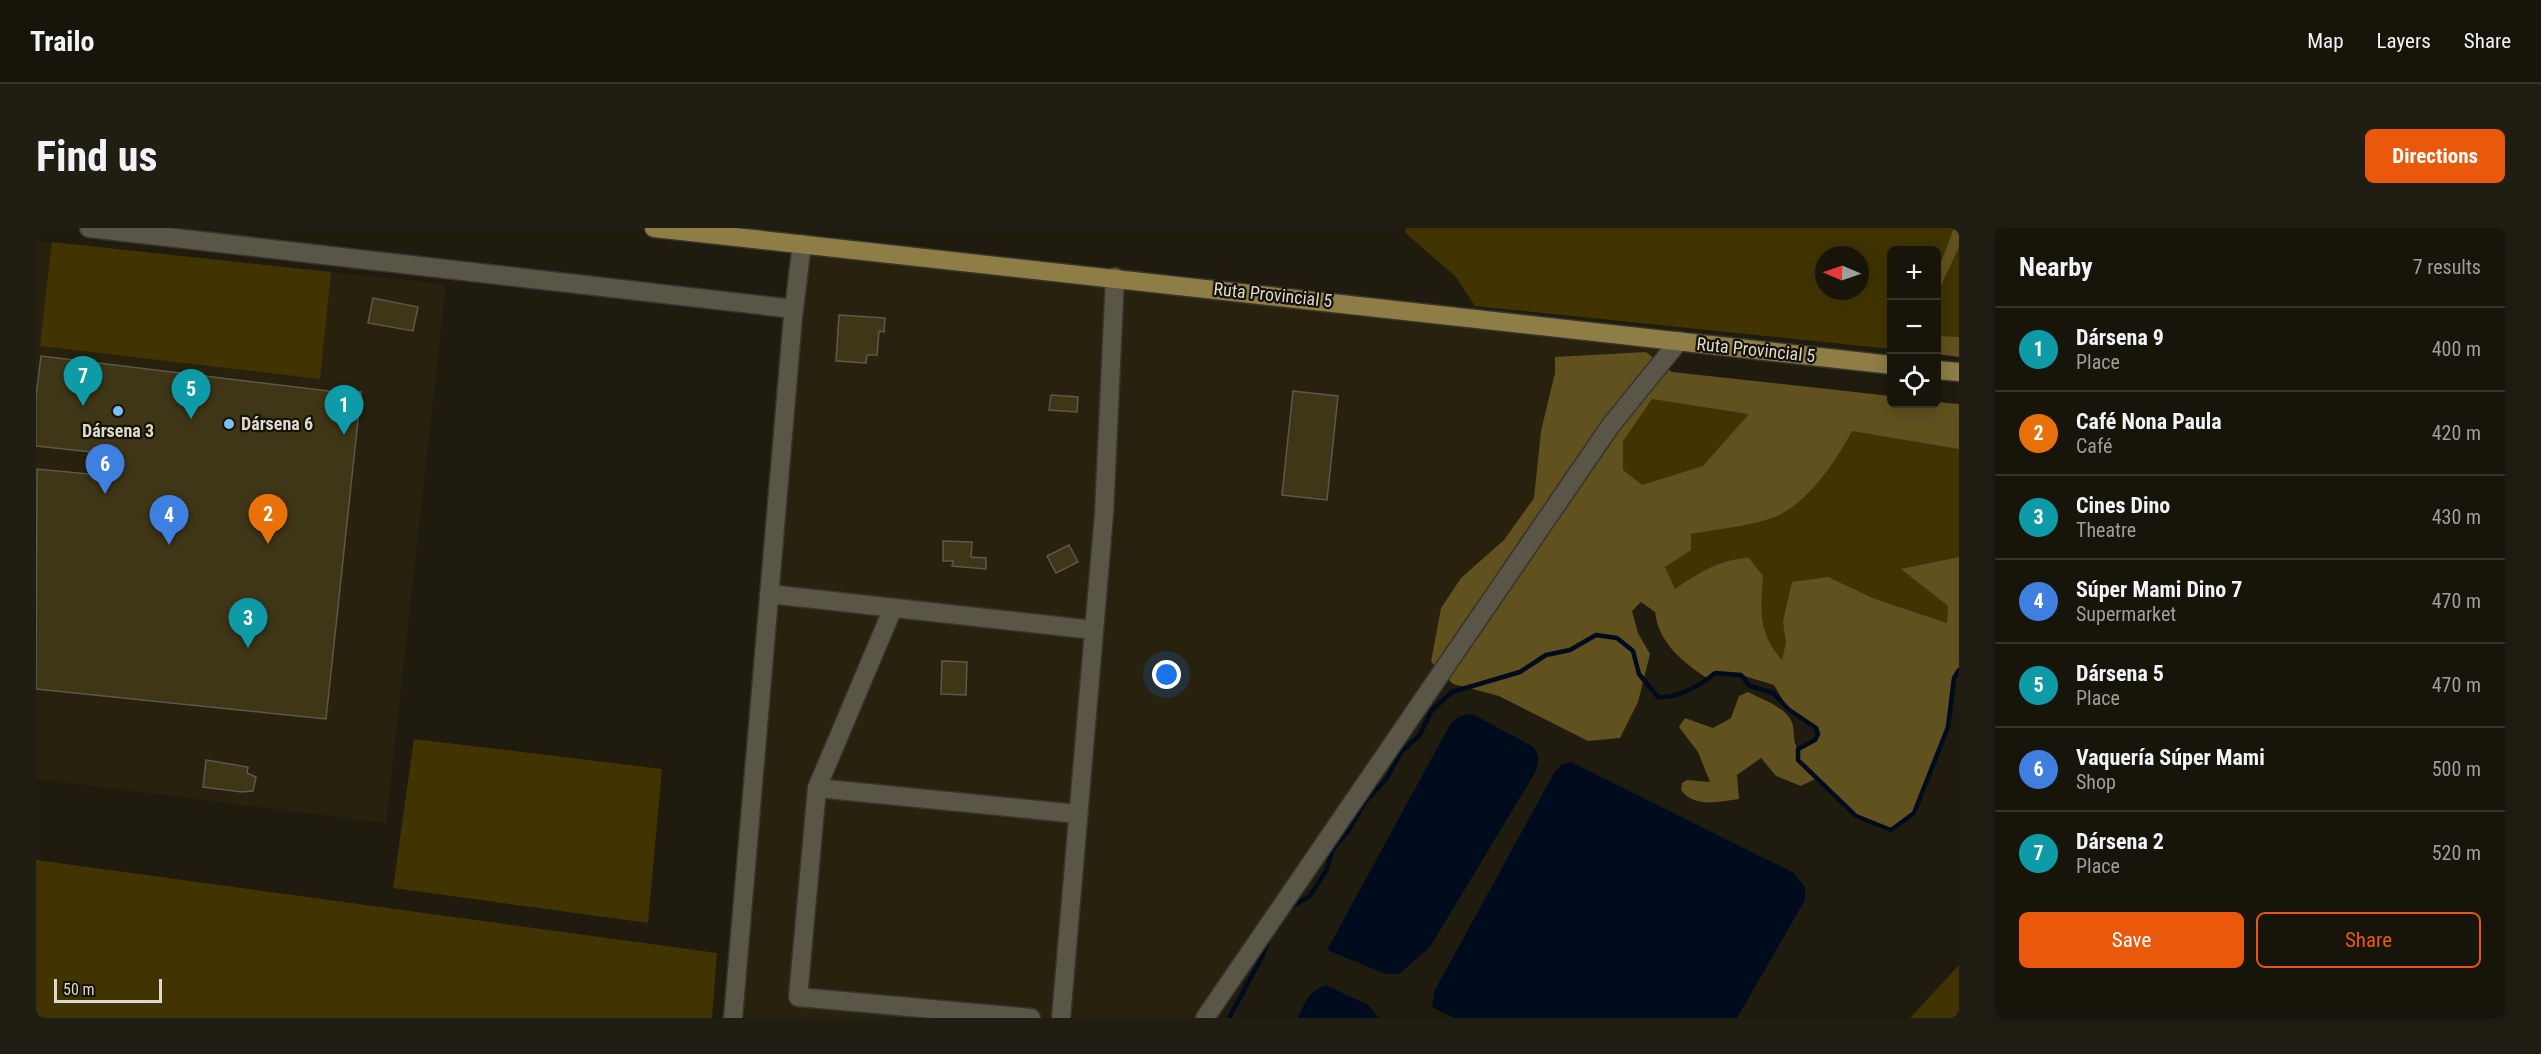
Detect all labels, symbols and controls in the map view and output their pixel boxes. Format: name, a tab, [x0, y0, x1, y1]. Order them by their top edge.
text: Trailo	[30, 25, 94, 58]
text: Map	[2307, 29, 2344, 53]
text: Layers	[2377, 29, 2431, 53]
text: Share	[2464, 29, 2511, 53]
button: Directions	[2365, 129, 2505, 183]
text: Find us	[36, 132, 157, 181]
north arrow	[1815, 246, 1869, 300]
map controls	[1887, 246, 1941, 408]
button: +	[1887, 246, 1941, 300]
text: Nearby	[2019, 252, 2093, 282]
text: 7 results	[2413, 255, 2481, 279]
street label: Ruta Provincial 5	[1213, 278, 1334, 311]
button: −	[1887, 300, 1941, 354]
text: Dársena 9	[2076, 325, 2164, 350]
street label: Ruta Provincial 5	[1696, 333, 1817, 366]
text: 1	[2033, 337, 2044, 361]
text: 400 m	[2432, 337, 2481, 361]
text: Place	[2076, 350, 2120, 374]
button: locate	[1887, 354, 1941, 408]
pin: 7	[64, 356, 102, 406]
pin: 5	[172, 370, 210, 419]
pin: 1	[324, 386, 364, 435]
marker: Dársena 3	[111, 404, 125, 418]
text: Café Nona Paula	[2076, 409, 2222, 434]
place label: Dársena 6	[241, 413, 313, 434]
marker: Dársena 6	[222, 417, 236, 431]
place label: Dársena 3	[82, 420, 154, 441]
text: 2	[2033, 421, 2044, 445]
text: 420 m	[2432, 421, 2481, 445]
text: Café	[2076, 434, 2112, 458]
pin: 6	[86, 444, 124, 494]
text: Cines Dino	[2076, 493, 2170, 518]
pin: 2	[248, 494, 288, 544]
pin: 4	[150, 496, 188, 545]
text: 3	[2033, 505, 2044, 529]
text: 430 m	[2432, 505, 2481, 529]
text: Theatre	[2076, 518, 2136, 542]
text: Súper Mami Dino 7	[2076, 577, 2242, 602]
text: 4	[2033, 589, 2044, 613]
text: 470 m	[2432, 589, 2481, 613]
pin: 3	[228, 598, 268, 648]
text: Supermarket	[2076, 602, 2176, 626]
your location	[1152, 660, 1181, 689]
text: Dársena 5	[2076, 661, 2164, 686]
text: 5	[2033, 673, 2044, 697]
text: 470 m	[2432, 673, 2481, 697]
text: Place	[2076, 686, 2120, 710]
text: Vaquería Súper Mami	[2076, 745, 2265, 770]
text: 6	[2033, 757, 2044, 781]
text: 500 m	[2432, 757, 2481, 781]
text: Shop	[2076, 770, 2116, 794]
text: Dársena 2	[2076, 829, 2164, 854]
text: 7	[2033, 841, 2044, 865]
text: 520 m	[2432, 841, 2481, 865]
text: Place	[2076, 854, 2120, 878]
button: Save	[2019, 912, 2244, 968]
button: Share	[2256, 912, 2481, 968]
scale bar	[54, 976, 162, 1004]
text: 50 m	[63, 980, 95, 999]

